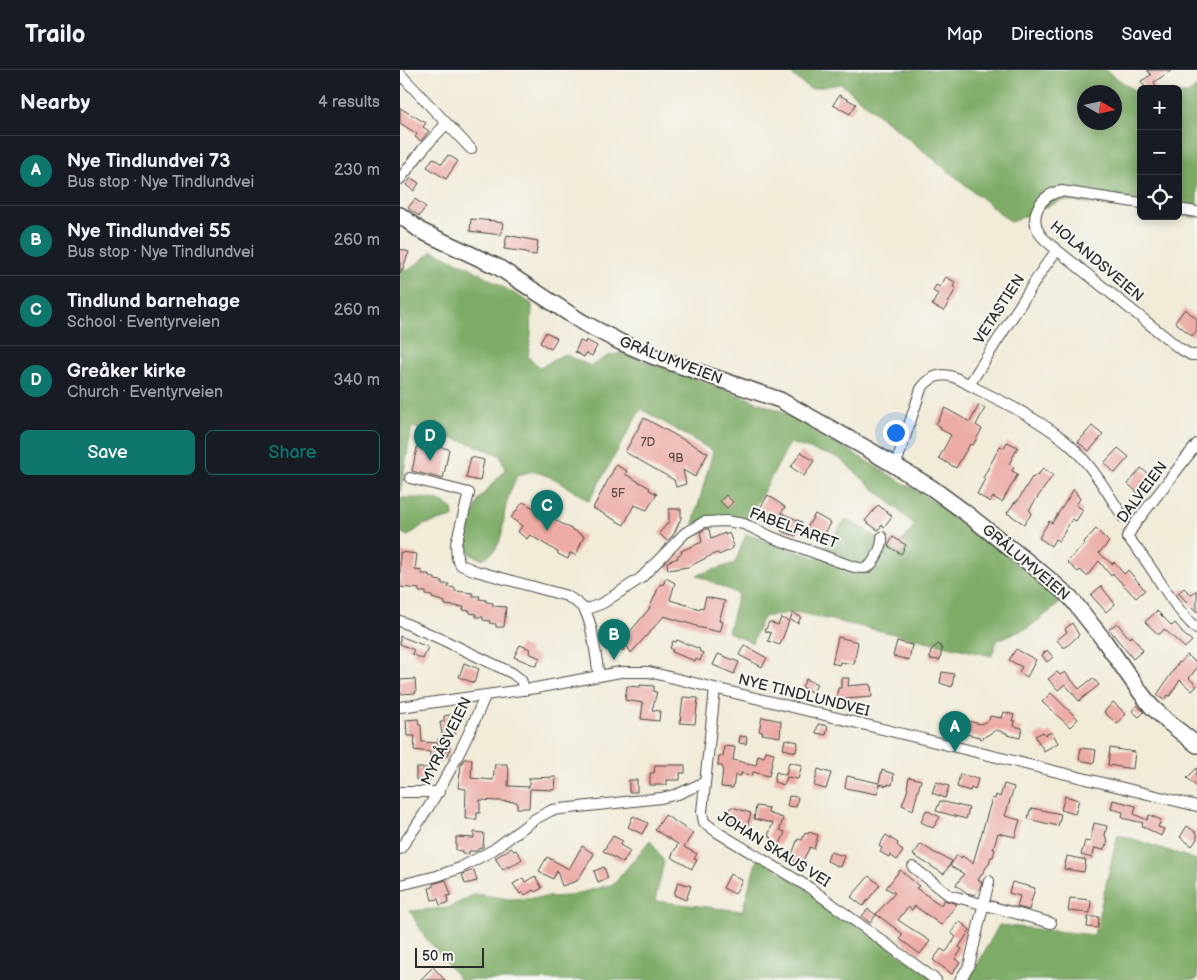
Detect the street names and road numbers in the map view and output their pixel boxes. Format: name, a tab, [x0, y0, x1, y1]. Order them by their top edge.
street label: HOLANDSVEIEN	[1046, 217, 1147, 306]
street label: VETASTIEN	[970, 271, 1029, 348]
street label: GRÅLUMVEIEN	[617, 331, 725, 389]
street label: DALVEIEN	[1113, 458, 1172, 527]
street label: FABELFARET	[747, 504, 841, 553]
street label: GRÅLUMVEIEN	[978, 519, 1074, 605]
street label: NYE TINDLUNDVEI	[736, 670, 872, 721]
street label: MYRÅSVEIEN	[416, 694, 476, 788]
street label: JOHAN SKAUS VEI	[714, 807, 834, 892]

